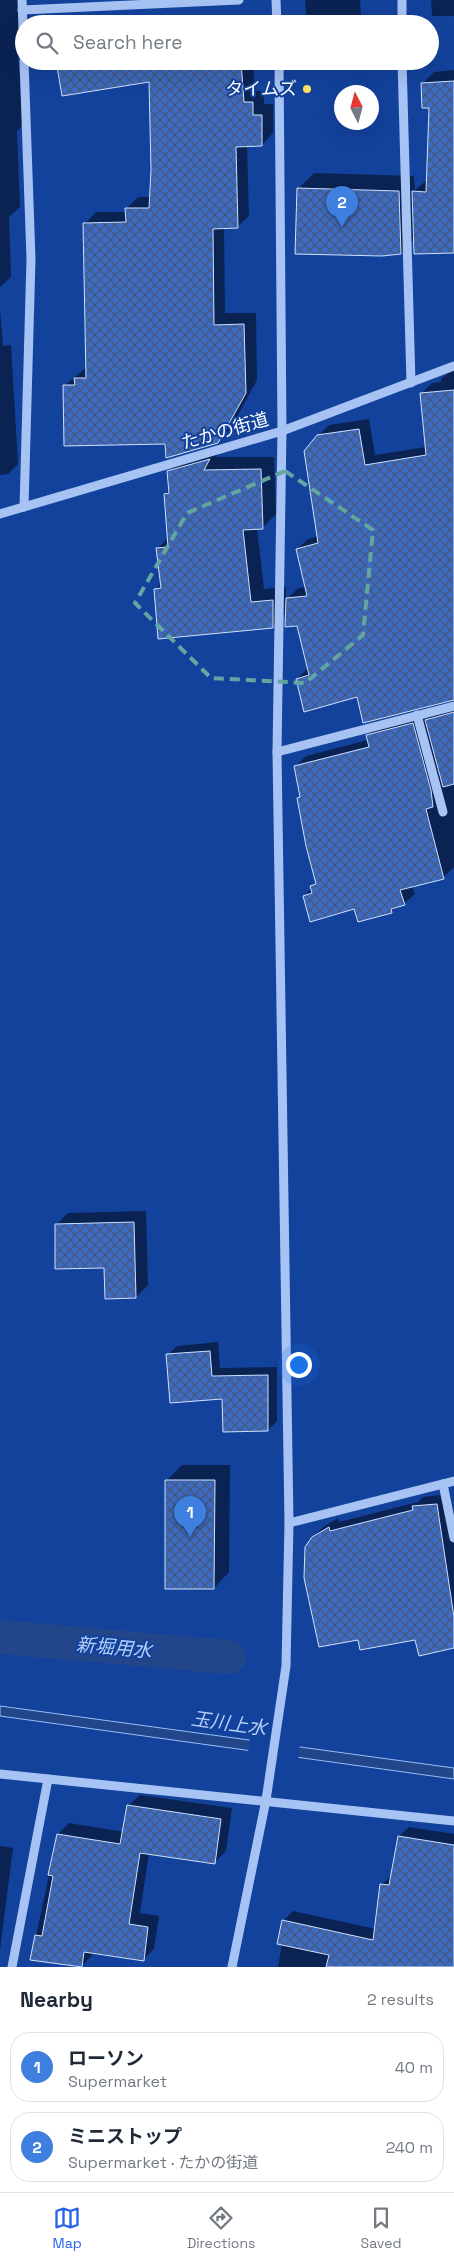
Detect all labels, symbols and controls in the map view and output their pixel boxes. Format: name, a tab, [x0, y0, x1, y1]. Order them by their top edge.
search box	[15, 15, 439, 70]
icon: search	[33, 29, 61, 57]
text: Search here	[73, 30, 183, 55]
place label: タイムズ	[225, 77, 297, 100]
marker: タイムズ	[301, 83, 313, 95]
north arrow	[334, 85, 379, 130]
pin: 2	[326, 186, 358, 227]
street label: たかの街道	[178, 407, 271, 454]
your location	[286, 1352, 312, 1378]
pin: 1	[174, 1496, 206, 1537]
water label: 新堀用水	[75, 1632, 155, 1663]
water label: 玉川上水	[190, 1706, 270, 1741]
text: Nearby	[20, 1986, 93, 2013]
text: 2 results	[367, 1989, 434, 2010]
text: ローソン	[68, 2046, 144, 2071]
text: 1	[33, 2057, 41, 2078]
text: 40 m	[395, 2057, 433, 2078]
text: Supermarket	[68, 2071, 167, 2092]
text: ミニストップ	[68, 2124, 182, 2149]
text: 2	[32, 2137, 42, 2158]
text: 240 m	[386, 2137, 433, 2158]
text: Supermarket · たかの街道	[68, 2152, 258, 2173]
tab: Map	[53, 2204, 82, 2252]
tab: Directions	[187, 2204, 255, 2252]
tab: Saved	[361, 2204, 401, 2252]

